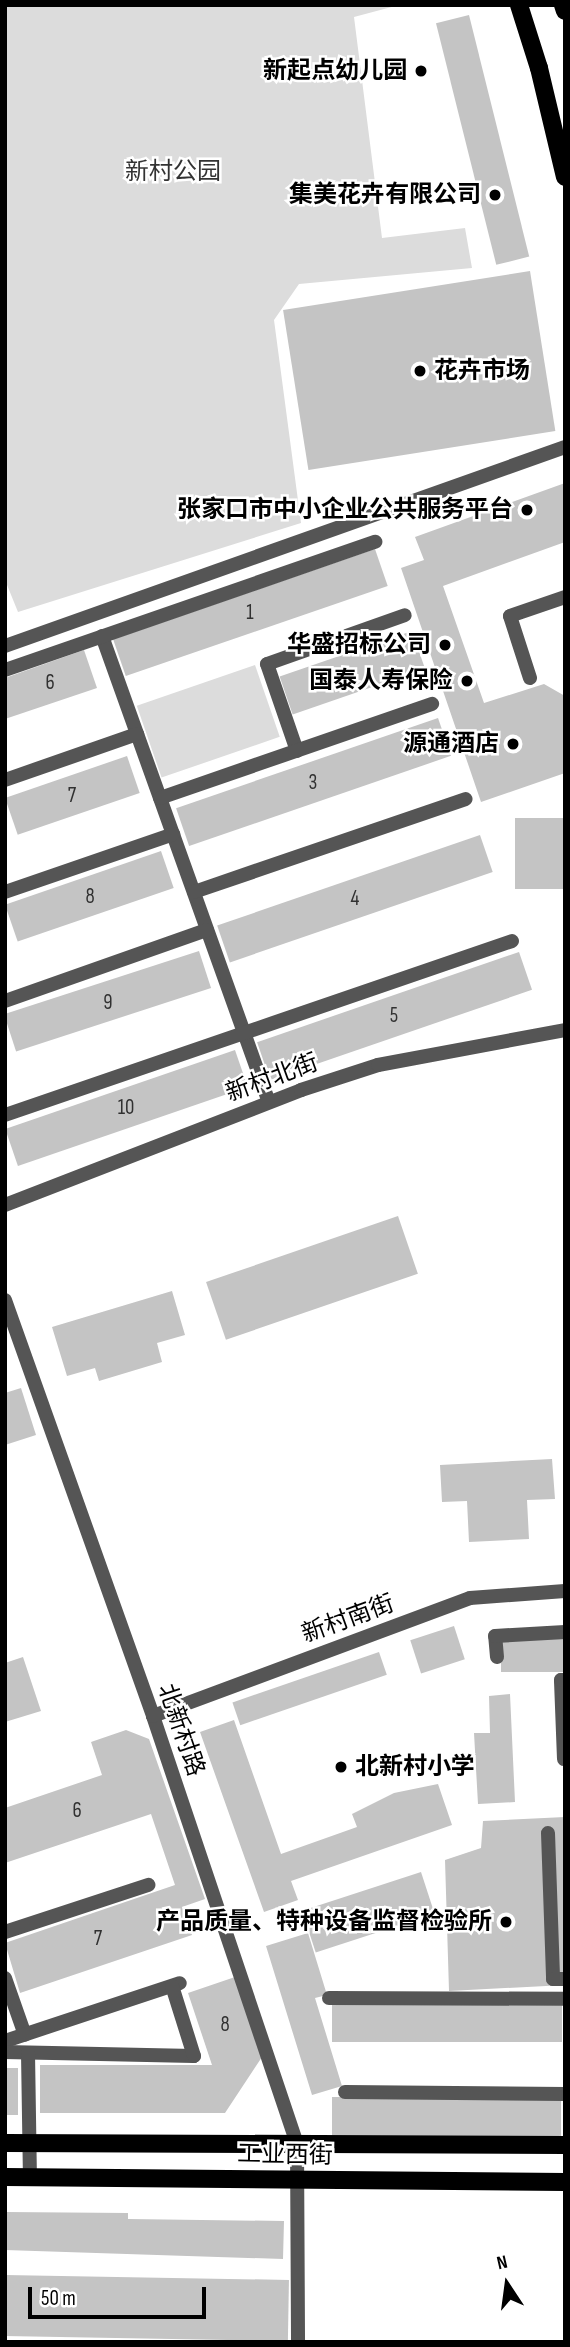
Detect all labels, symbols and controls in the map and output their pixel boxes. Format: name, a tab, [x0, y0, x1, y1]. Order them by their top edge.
place label: 新起点幼儿园	[263, 57, 407, 85]
marker: 新起点幼儿园	[413, 63, 429, 79]
park label: 新村公园	[125, 158, 221, 186]
place label: 集美花卉有限公司	[289, 181, 481, 209]
marker: 集美花卉有限公司	[487, 187, 503, 203]
place label: 花卉市场	[434, 357, 530, 385]
marker: 花卉市场	[412, 363, 428, 379]
place label: 张家口市中小企业公共服务平台	[177, 496, 513, 524]
marker: 张家口市中小企业公共服务平台	[519, 502, 535, 518]
house number: 1	[246, 600, 254, 626]
place label: 华盛招标公司	[287, 631, 431, 659]
marker: 华盛招标公司	[437, 637, 453, 653]
place label: 国泰人寿保险	[309, 667, 453, 695]
house number: 6	[45, 670, 55, 696]
marker: 国泰人寿保险	[459, 673, 475, 689]
place label: 源通酒店	[403, 730, 499, 758]
marker: 源通酒店	[505, 736, 521, 752]
house number: 3	[309, 770, 317, 796]
house number: 7	[68, 783, 76, 809]
house number: 8	[85, 884, 95, 910]
house number: 4	[351, 886, 359, 912]
house number: 9	[103, 990, 113, 1016]
house number: 5	[390, 1003, 398, 1029]
street label: 新村北街	[222, 1048, 322, 1108]
house number: 10	[118, 1095, 134, 1121]
street label: 新村南街	[298, 1589, 398, 1649]
street label: 北新村路	[152, 1680, 210, 1780]
place label: 北新村小学	[355, 1753, 475, 1781]
marker: 北新村小学	[333, 1759, 349, 1775]
house number: 6	[72, 1798, 82, 1824]
place label: 产品质量、特种设备监督检验所	[156, 1908, 492, 1936]
marker: 产品质量、特种设备监督检验所	[498, 1914, 514, 1930]
house number: 7	[94, 1926, 102, 1952]
house number: 8	[220, 2012, 230, 2038]
street label: 工业西街	[237, 2140, 333, 2170]
north arrow	[472, 2249, 542, 2319]
text: N	[495, 2251, 510, 2275]
scale bar	[32, 2274, 210, 2318]
text: 50 m	[41, 2286, 76, 2311]

